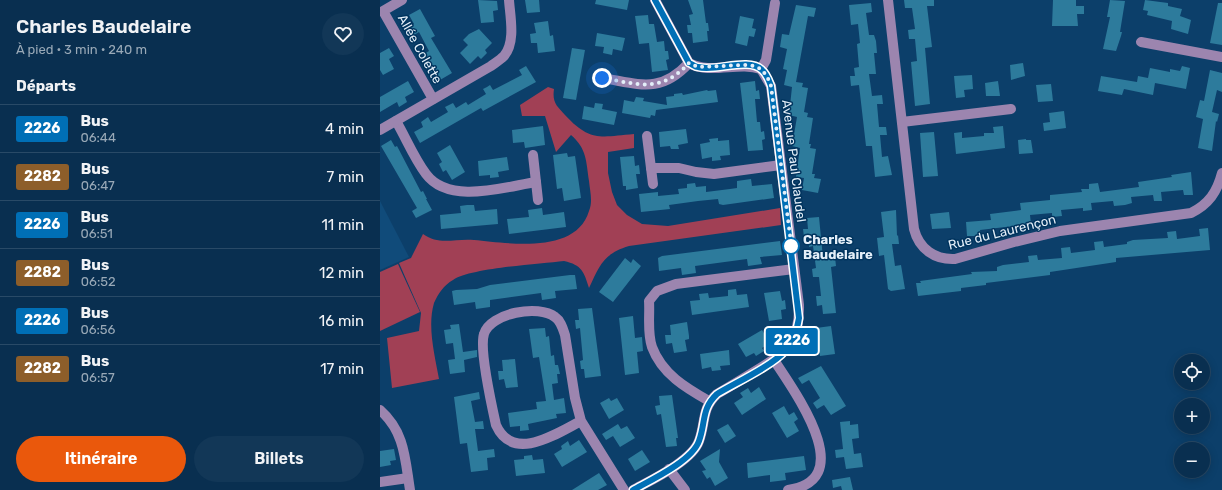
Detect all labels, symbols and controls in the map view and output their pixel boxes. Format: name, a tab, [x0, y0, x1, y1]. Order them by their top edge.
street label: Allée Colette	[395, 12, 445, 86]
button: heart	[322, 13, 364, 55]
text: Charles Baudelaire	[16, 15, 191, 38]
text: À pied · 3 min · 240 m	[16, 42, 147, 57]
your location	[592, 68, 612, 88]
text: Départs	[16, 77, 76, 95]
street label: Avenue Paul Claudel	[779, 99, 809, 223]
text: Bus	[80, 112, 109, 130]
text: 2226	[24, 120, 60, 137]
text: 4 min	[325, 120, 364, 138]
text: 06:44	[80, 130, 116, 145]
text: Bus	[81, 160, 109, 178]
text: 2282	[24, 168, 61, 185]
text: 7 min	[327, 168, 364, 186]
text: 06:47	[81, 178, 115, 193]
text: Bus	[80, 208, 109, 226]
street label: Rue du Laurençon	[947, 211, 1057, 253]
text: 2226	[24, 216, 60, 233]
text: 11 min	[321, 216, 364, 234]
text: 06:51	[80, 226, 113, 241]
place label: Charles Baudelaire	[803, 232, 873, 262]
marker: Charles Baudelaire	[782, 237, 800, 255]
text: Bus	[81, 256, 109, 274]
text: 2282	[24, 264, 61, 281]
text: 12 min	[319, 264, 364, 282]
text: 06:52	[81, 274, 116, 289]
text: Bus	[80, 304, 109, 322]
text: 2226	[24, 312, 60, 329]
text: 16 min	[319, 312, 364, 330]
text: 06:56	[80, 322, 115, 337]
line badge: 2226	[764, 328, 820, 354]
text: 2226	[774, 332, 810, 349]
text: Bus	[81, 352, 109, 370]
map controls	[1174, 354, 1210, 478]
button: locate	[1174, 354, 1210, 390]
text: 2282	[24, 360, 61, 377]
text: 17 min	[320, 360, 364, 378]
text: 06:57	[81, 370, 115, 385]
button: +	[1174, 398, 1210, 434]
button: Itinéraire	[16, 436, 186, 482]
button: Billets	[194, 436, 364, 482]
button: −	[1174, 442, 1210, 478]

